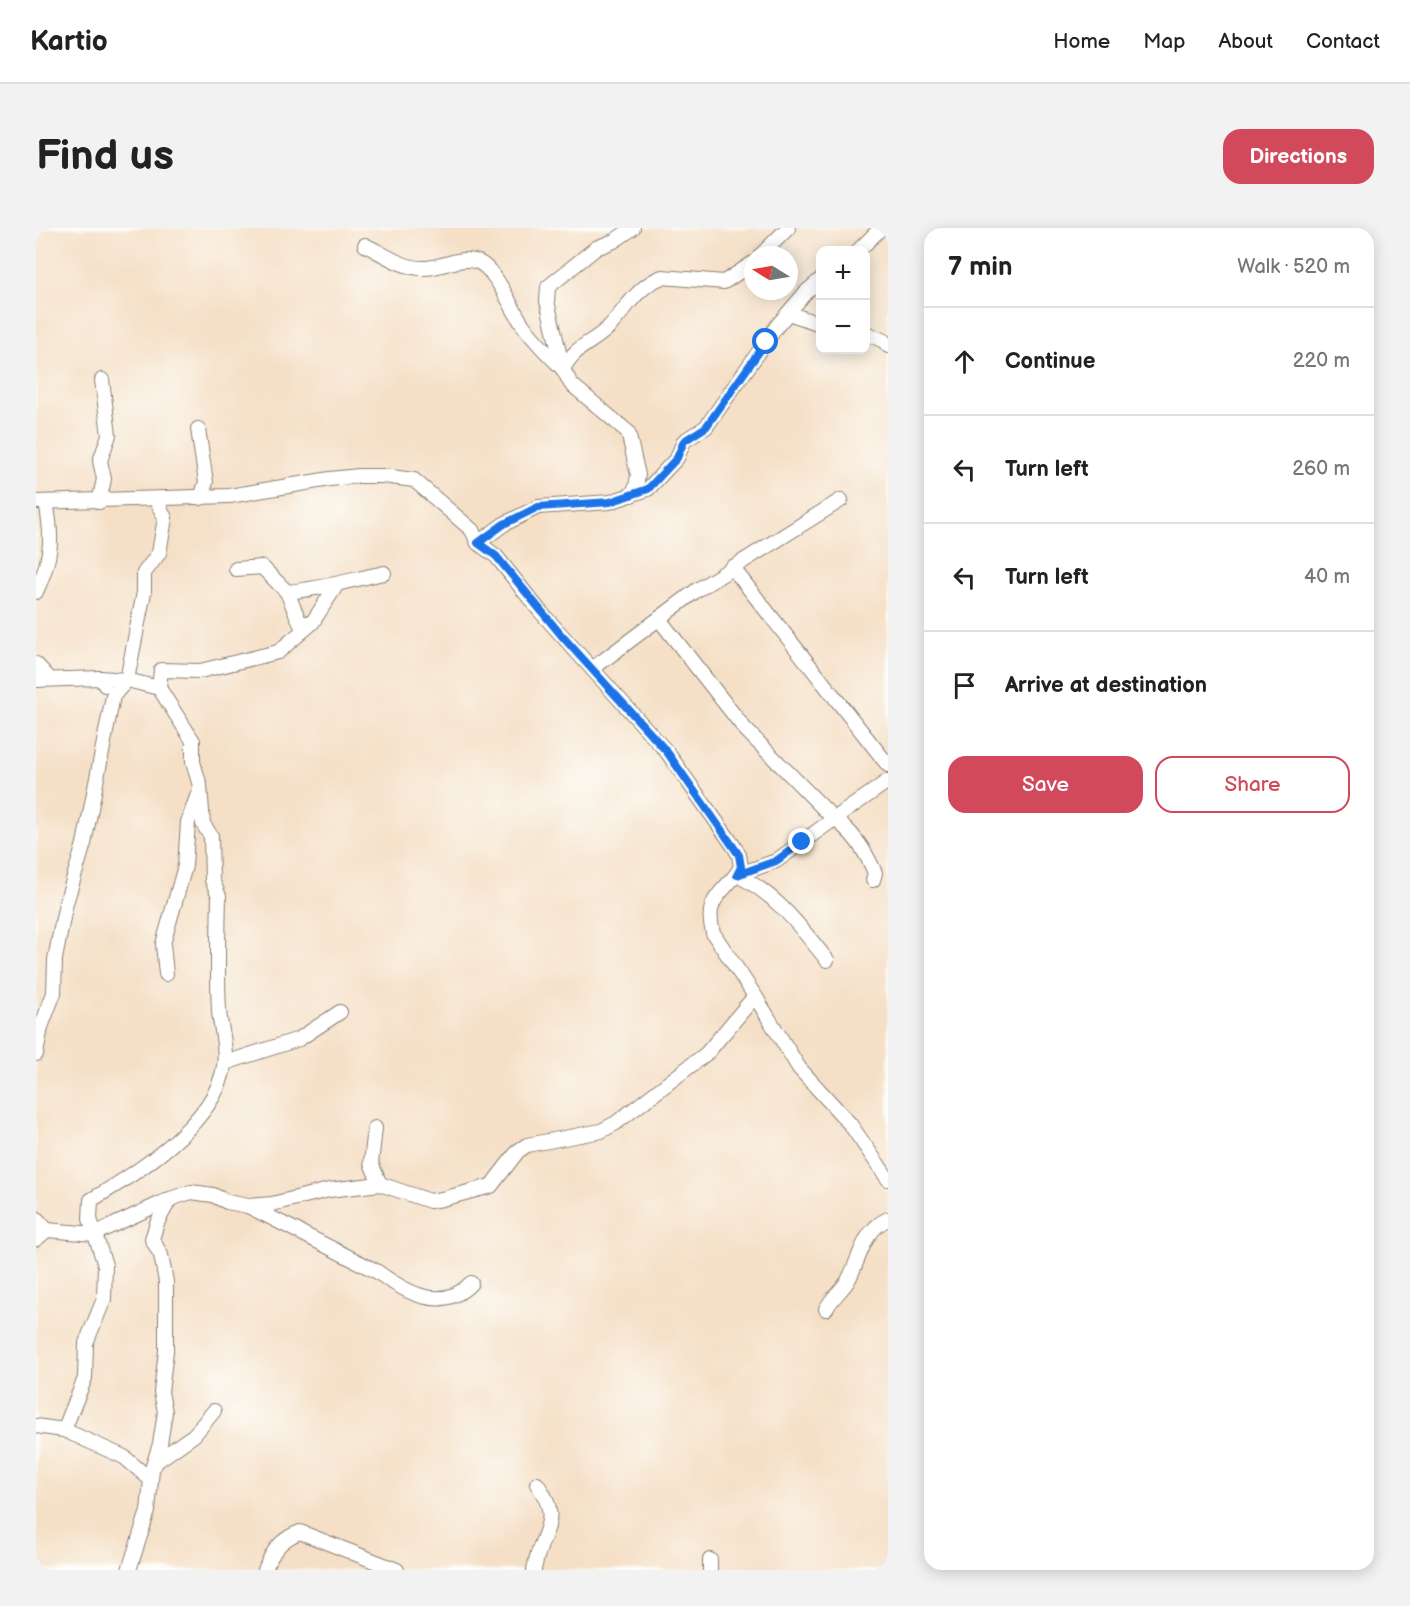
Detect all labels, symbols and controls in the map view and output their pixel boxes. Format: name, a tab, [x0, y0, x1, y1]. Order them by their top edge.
text: Kartio	[30, 25, 108, 58]
text: Home	[1053, 29, 1110, 54]
text: Map	[1143, 29, 1185, 54]
text: About	[1218, 29, 1273, 54]
text: Contact	[1306, 29, 1380, 54]
button: Directions	[1223, 129, 1374, 184]
text: Find us	[36, 131, 174, 182]
north arrow	[744, 246, 798, 300]
map controls	[816, 246, 870, 354]
button: +	[816, 246, 870, 300]
text: 7 min	[948, 252, 1012, 283]
text: Walk · 520 m	[1237, 255, 1350, 279]
button: −	[816, 300, 870, 354]
route start	[752, 328, 778, 354]
icon: ahead	[948, 345, 981, 378]
text: Continue	[1005, 348, 1095, 375]
text: 220 m	[1293, 349, 1350, 373]
icon: left	[948, 453, 981, 486]
text: Turn left	[1005, 456, 1089, 483]
text: 260 m	[1292, 457, 1350, 481]
icon: left	[948, 561, 981, 594]
text: Turn left	[1005, 564, 1089, 591]
text: 40 m	[1304, 565, 1350, 589]
icon: arrive	[948, 669, 981, 702]
text: Arrive at destination	[1005, 672, 1207, 699]
button: Save	[948, 756, 1143, 813]
button: Share	[1155, 756, 1350, 813]
route end	[788, 828, 814, 854]

